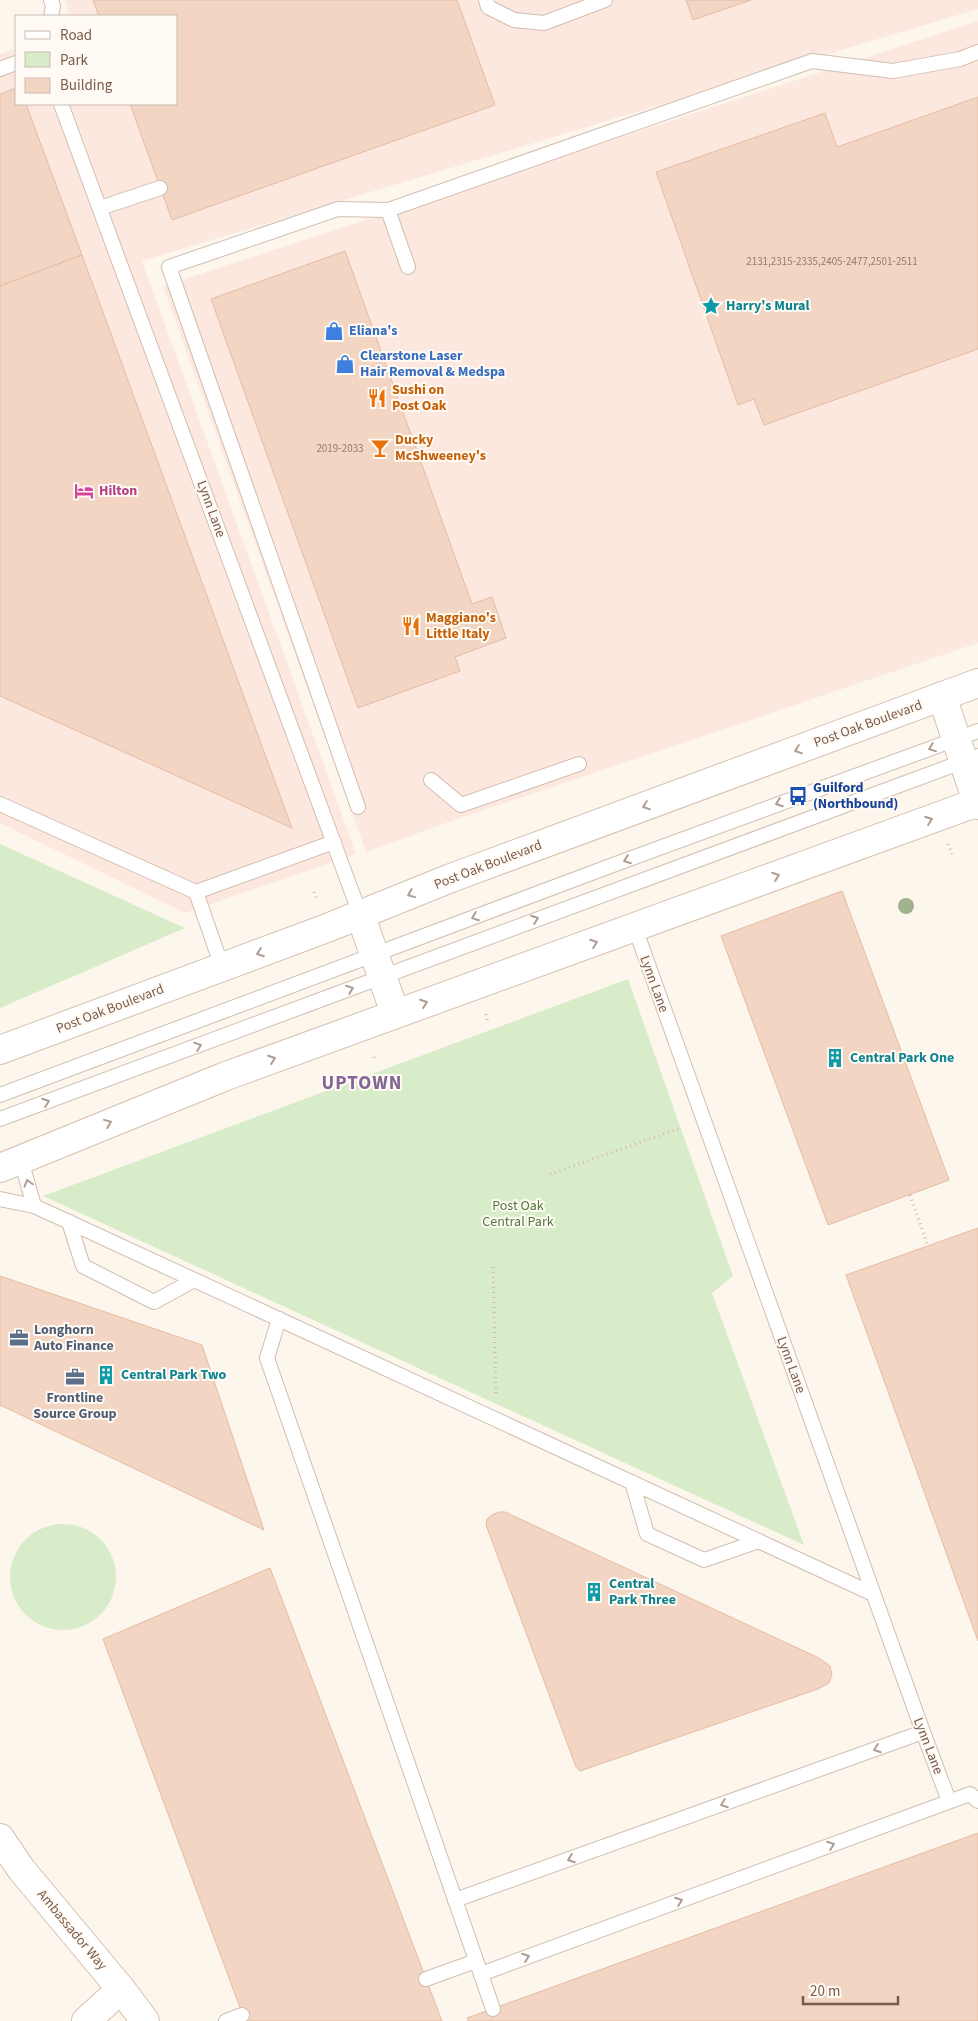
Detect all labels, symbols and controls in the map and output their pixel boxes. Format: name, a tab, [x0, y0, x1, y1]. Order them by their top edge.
legend	[15, 15, 178, 105]
text: Road	[60, 25, 92, 46]
text: Park	[60, 50, 89, 71]
text: Building	[60, 75, 113, 96]
house number: 2131,2315-2335,2405-2477,2501-2511	[746, 254, 918, 269]
place icon: Harry's Mural	[700, 295, 722, 317]
place label: Harry's Mural	[726, 296, 809, 316]
shop icon: Eliana's	[323, 320, 345, 342]
place label: Eliana's	[349, 321, 397, 341]
place label: Clearstone Laser Hair Removal & Medspa	[360, 346, 505, 382]
shop icon: Clearstone Laser Hair Removal & Medspa	[334, 353, 356, 375]
place label: Sushi on Post Oak	[392, 380, 447, 416]
restaurant icon: Sushi on Post Oak	[366, 387, 388, 409]
place label: Ducky McShweeney's	[395, 430, 486, 466]
bar icon: Ducky McShweeney's	[369, 437, 391, 459]
house number: 2019-2033	[316, 441, 364, 456]
street label: Lynn Lane	[191, 478, 231, 540]
hotel icon: Hilton	[73, 480, 95, 502]
place label: Hilton	[99, 481, 137, 501]
place label: Maggiano's Little Italy	[426, 608, 496, 644]
restaurant icon: Maggiano's Little Italy	[400, 615, 422, 637]
street label: Post Oak Boulevard	[811, 695, 925, 753]
one-way arrow	[929, 743, 937, 753]
one-way arrow	[794, 744, 803, 754]
place label: Guilford (Northbound)	[813, 778, 898, 814]
bus stop icon: Guilford (Northbound)	[787, 785, 809, 807]
one-way arrow	[776, 797, 784, 807]
one-way arrow	[642, 800, 650, 810]
one-way arrow	[924, 816, 933, 826]
street label: Post Oak Boulevard	[431, 835, 545, 895]
one-way arrow	[623, 854, 632, 864]
one-way arrow	[772, 872, 780, 882]
one-way arrow	[408, 888, 416, 898]
one-way arrow	[471, 911, 480, 921]
one-way arrow	[530, 915, 539, 925]
one-way arrow	[589, 938, 598, 948]
one-way arrow	[256, 947, 265, 957]
street label: Lynn Lane	[634, 953, 674, 1015]
street label: Post Oak Boulevard	[53, 979, 167, 1039]
one-way arrow	[346, 985, 354, 995]
one-way arrow	[420, 999, 428, 1009]
one-way arrow	[193, 1042, 202, 1052]
building icon: Central Park One	[824, 1047, 846, 1069]
place label: Central Park One	[850, 1048, 954, 1068]
one-way arrow	[267, 1055, 276, 1065]
district label: UPTOWN	[322, 1070, 402, 1097]
one-way arrow	[41, 1098, 50, 1108]
one-way arrow	[104, 1119, 112, 1129]
one-way arrow	[23, 1179, 34, 1187]
park label: Post Oak Central Park	[482, 1196, 554, 1232]
place label: Longhorn Auto Finance	[33, 1320, 114, 1356]
office icon: Longhorn Auto Finance	[8, 1327, 30, 1349]
street label: Lynn Lane	[771, 1334, 811, 1396]
building icon: Central Park Two	[95, 1364, 117, 1386]
place label: Central Park Two	[121, 1365, 227, 1385]
office icon: Frontline Source Group	[64, 1366, 86, 1388]
place label: Frontline Source Group	[33, 1388, 117, 1424]
place label: Central Park Three	[609, 1574, 676, 1610]
building icon: Central Park Three	[583, 1581, 605, 1603]
street label: Lynn Lane	[908, 1715, 948, 1777]
one-way arrow	[873, 1743, 882, 1753]
one-way arrow	[720, 1798, 729, 1808]
one-way arrow	[826, 1841, 835, 1851]
one-way arrow	[567, 1853, 576, 1863]
street label: Ambassador Way	[32, 1885, 112, 1975]
one-way arrow	[674, 1897, 683, 1907]
one-way arrow	[521, 1953, 530, 1963]
scale bar	[803, 1974, 898, 2006]
text: 20 m	[810, 1981, 840, 2002]

